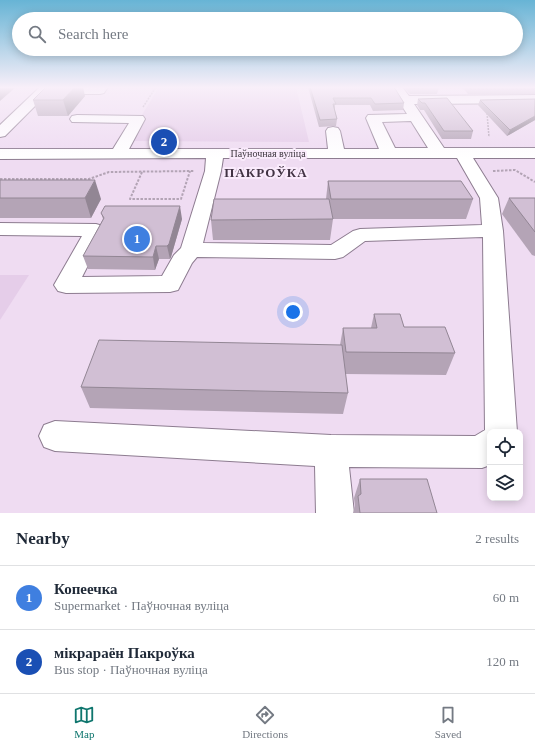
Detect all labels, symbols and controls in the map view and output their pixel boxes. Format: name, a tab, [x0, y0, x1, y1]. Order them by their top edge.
search box	[12, 12, 523, 56]
icon: search	[26, 23, 48, 45]
text: Search here	[58, 26, 128, 42]
pin: 2	[151, 127, 177, 157]
street label: Паўночная вуліца	[230, 148, 306, 159]
district label: ПАКРОЎКА	[224, 165, 308, 180]
pin: 1	[124, 224, 150, 254]
your location	[283, 302, 303, 322]
map controls	[487, 429, 523, 501]
button: locate	[487, 429, 523, 465]
button: layers	[487, 465, 523, 501]
text: Nearby	[16, 529, 70, 548]
text: 2 results	[475, 531, 519, 546]
text: Копеечка	[54, 581, 118, 597]
text: 1	[26, 590, 32, 605]
text: 60 m	[493, 590, 519, 605]
text: Supermarket · Паўночная вуліца	[54, 598, 229, 613]
text: мікрараён Пакроўка	[54, 645, 195, 661]
text: 2	[26, 654, 32, 669]
text: 120 m	[486, 654, 519, 669]
text: Bus stop · Паўночная вуліца	[54, 662, 208, 677]
tab: Map	[73, 704, 95, 740]
tab: Directions	[242, 704, 288, 740]
tab: Saved	[435, 704, 462, 740]

